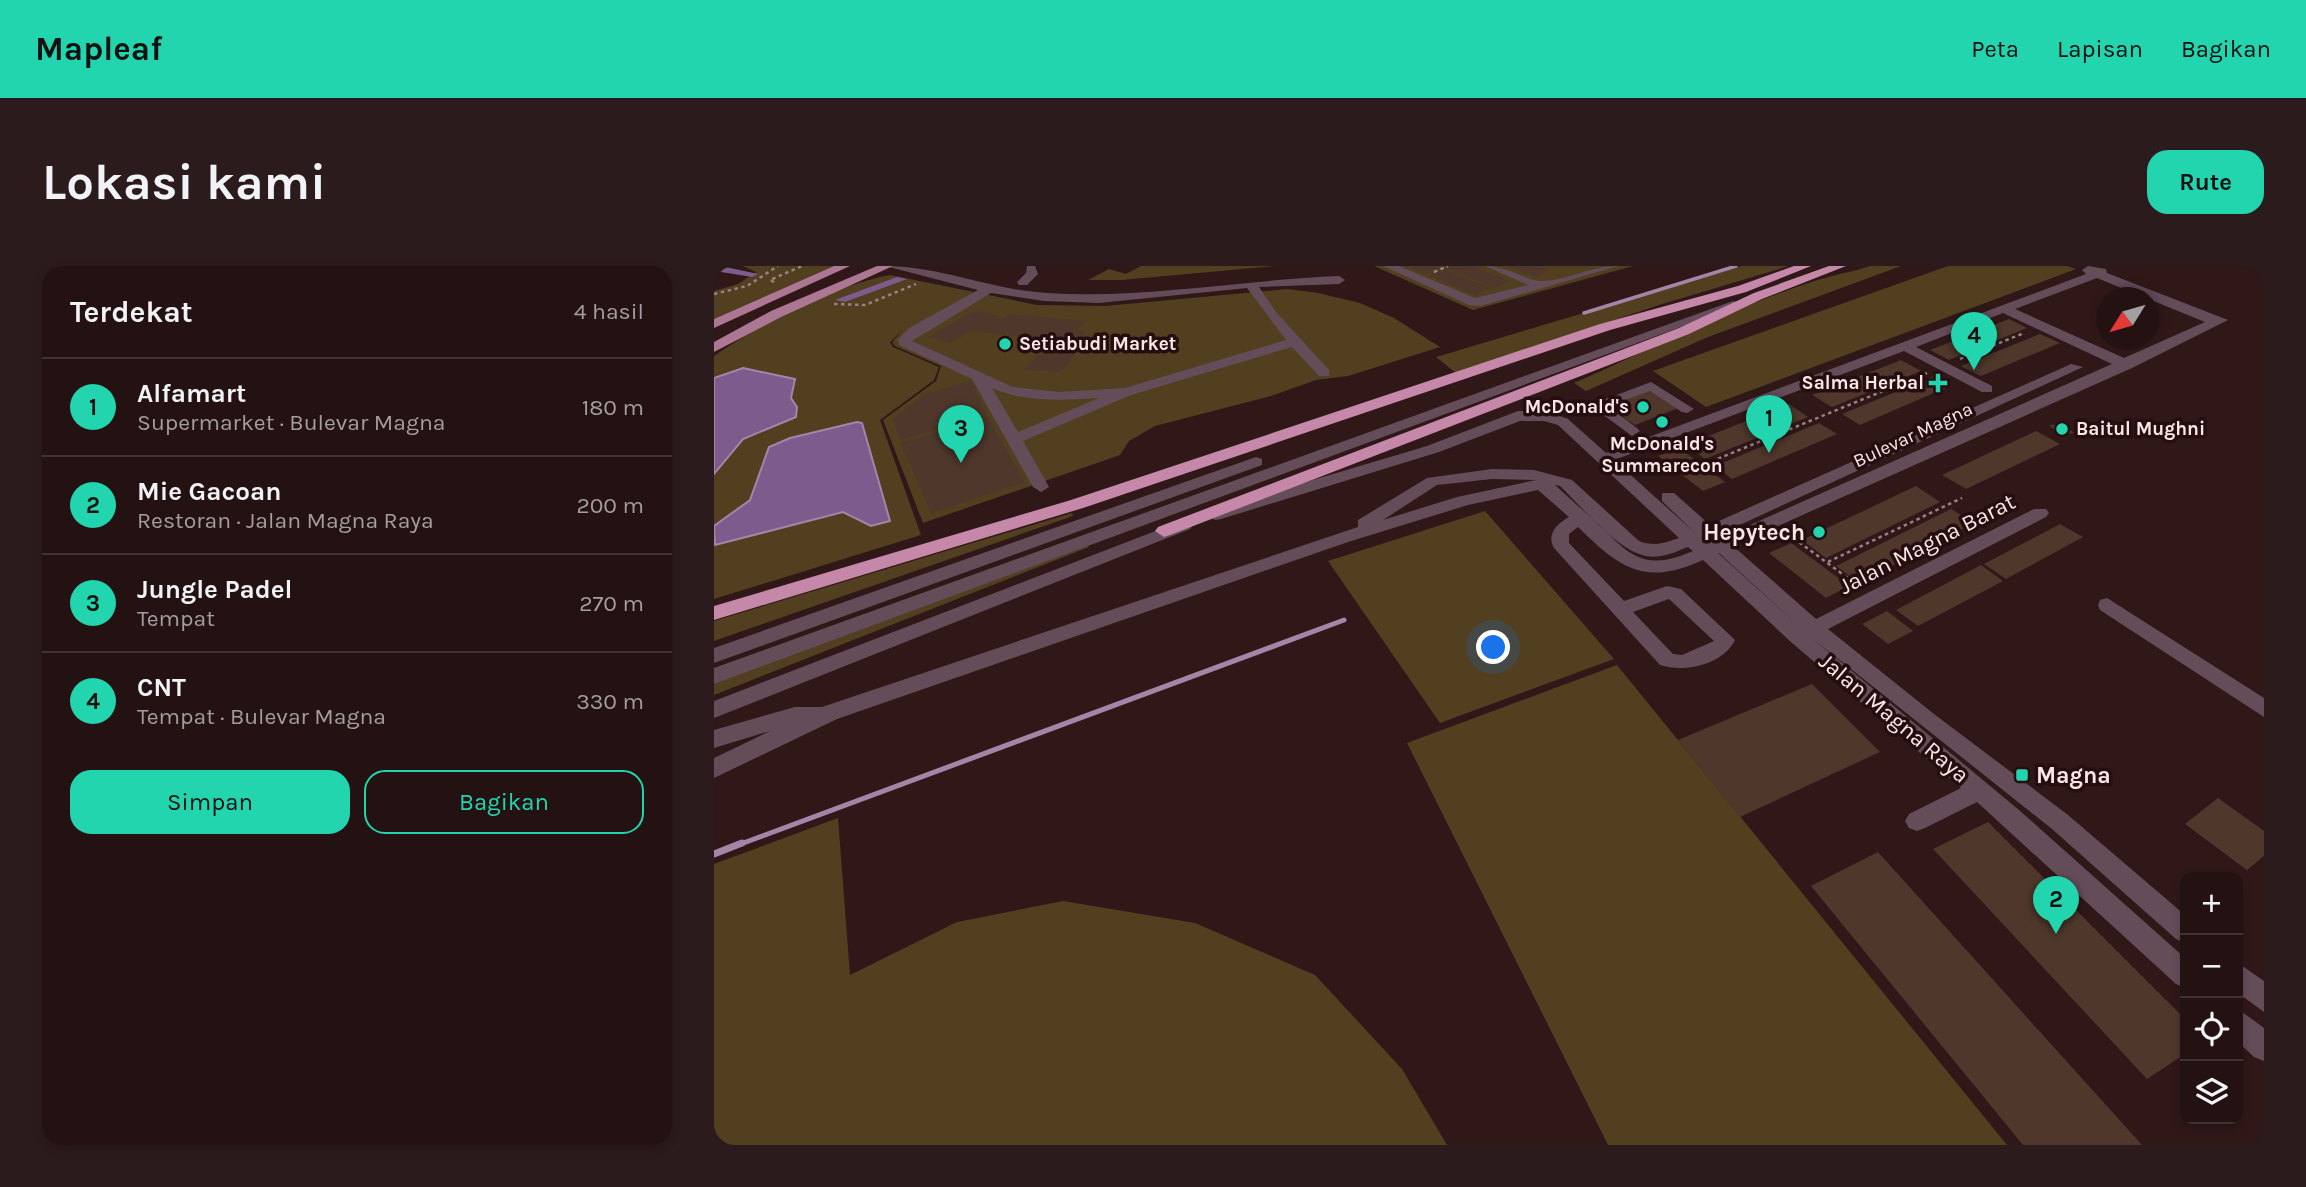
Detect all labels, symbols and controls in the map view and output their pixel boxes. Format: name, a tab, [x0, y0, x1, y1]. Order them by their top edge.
text: Mapleaf	[35, 30, 162, 68]
text: Peta	[1971, 35, 2019, 63]
text: Lapisan	[2057, 35, 2143, 63]
text: Bagikan	[2181, 35, 2271, 63]
button: Rute	[2147, 150, 2264, 214]
text: Lokasi kami	[42, 154, 326, 211]
north arrow	[2096, 287, 2159, 350]
text: Terdekat	[70, 294, 193, 330]
text: 4 hasil	[574, 298, 644, 325]
pin: 4	[1951, 312, 1997, 370]
place label: Setiabudi Market	[1019, 333, 1176, 355]
marker: Setiabudi Market	[997, 336, 1013, 352]
place label: Salma Herbal	[1802, 372, 1924, 394]
marker: Salma Herbal	[1930, 375, 1946, 391]
text: Alfamart	[137, 378, 246, 409]
text: 1	[89, 394, 97, 421]
text: 180 m	[582, 394, 644, 421]
pin: 1	[1746, 395, 1792, 453]
place label: McDonald's	[1525, 396, 1629, 418]
street label: Bulevar Magna	[1850, 398, 1976, 472]
marker: McDonald's	[1635, 399, 1651, 415]
pin: 3	[938, 405, 984, 463]
text: Supermarket · Bulevar Magna	[137, 409, 445, 436]
marker: McDonald's Summarecon	[1654, 414, 1670, 430]
place label: Baitul Mughni	[2076, 418, 2205, 440]
marker: Baitul Mughni	[2054, 421, 2070, 437]
place label: McDonald's Summarecon	[1601, 433, 1723, 477]
text: Mie Gacoan	[137, 476, 281, 507]
street label: Jalan Magna Barat	[1834, 488, 2020, 600]
text: 2	[86, 492, 100, 519]
text: 200 m	[576, 492, 644, 519]
text: Restoran · Jalan Magna Raya	[137, 507, 434, 534]
place label: Hepytech	[1703, 519, 1805, 546]
marker: Hepytech	[1811, 524, 1827, 540]
text: Jungle Padel	[137, 574, 292, 605]
text: 3	[86, 590, 100, 617]
text: 270 m	[579, 590, 644, 617]
text: Tempat	[137, 605, 215, 632]
your location	[1476, 630, 1510, 664]
street label: Jalan Magna Raya	[1813, 647, 1975, 789]
text: CNT	[137, 672, 186, 703]
text: 4	[86, 688, 100, 715]
text: 330 m	[576, 688, 644, 715]
text: Tempat · Bulevar Magna	[137, 703, 386, 730]
place label: Magna	[2036, 762, 2111, 789]
marker: Magna	[2014, 767, 2030, 783]
button: Simpan	[70, 770, 350, 834]
button: Bagikan	[364, 770, 644, 834]
map controls	[2180, 872, 2243, 1124]
button: +	[2180, 872, 2243, 935]
pin: 2	[2033, 876, 2079, 934]
button: −	[2180, 935, 2243, 998]
button: locate	[2180, 998, 2243, 1061]
button: layers	[2180, 1061, 2243, 1124]

